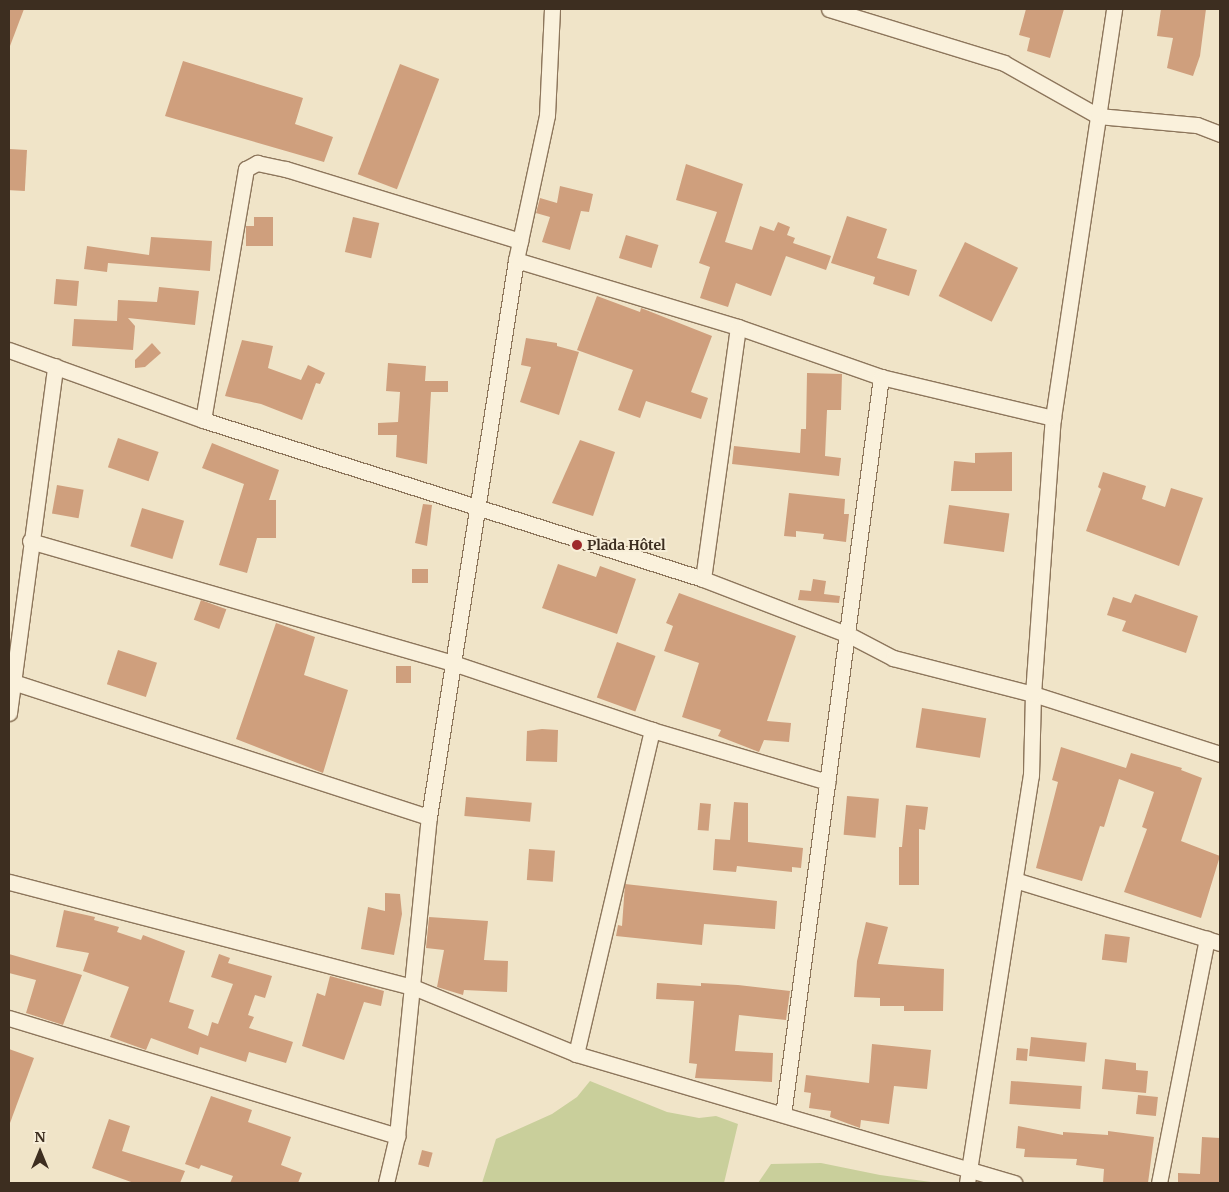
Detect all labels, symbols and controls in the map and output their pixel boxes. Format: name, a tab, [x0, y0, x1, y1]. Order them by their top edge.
place label: Plada Hôtel	[587, 537, 665, 553]
marker: Plada Hôtel	[571, 539, 583, 551]
north arrow	[15, 1127, 65, 1177]
text: N	[34, 1128, 46, 1146]

